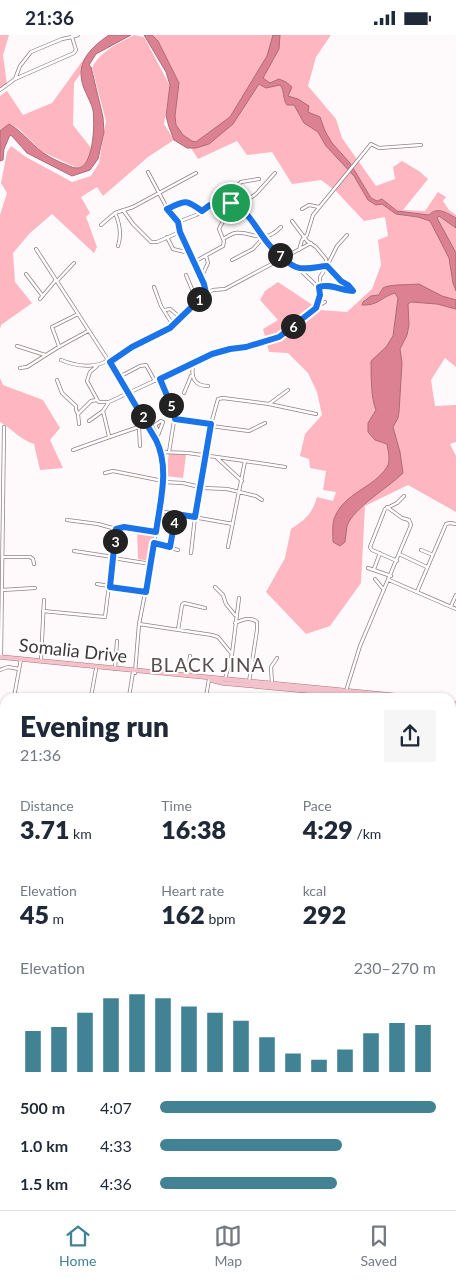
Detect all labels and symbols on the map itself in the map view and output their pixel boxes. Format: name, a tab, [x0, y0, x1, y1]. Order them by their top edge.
pin	[210, 182, 252, 224]
pin: 7	[268, 243, 292, 267]
pin: 1	[186, 287, 212, 311]
pin: 6	[280, 313, 306, 339]
pin: 5	[158, 393, 184, 417]
pin: 2	[130, 403, 156, 429]
pin: 4	[162, 509, 186, 535]
pin: 3	[102, 529, 128, 553]
street label: Somalia Drive	[18, 633, 128, 667]
district label: BLACK JINA	[151, 653, 265, 676]

